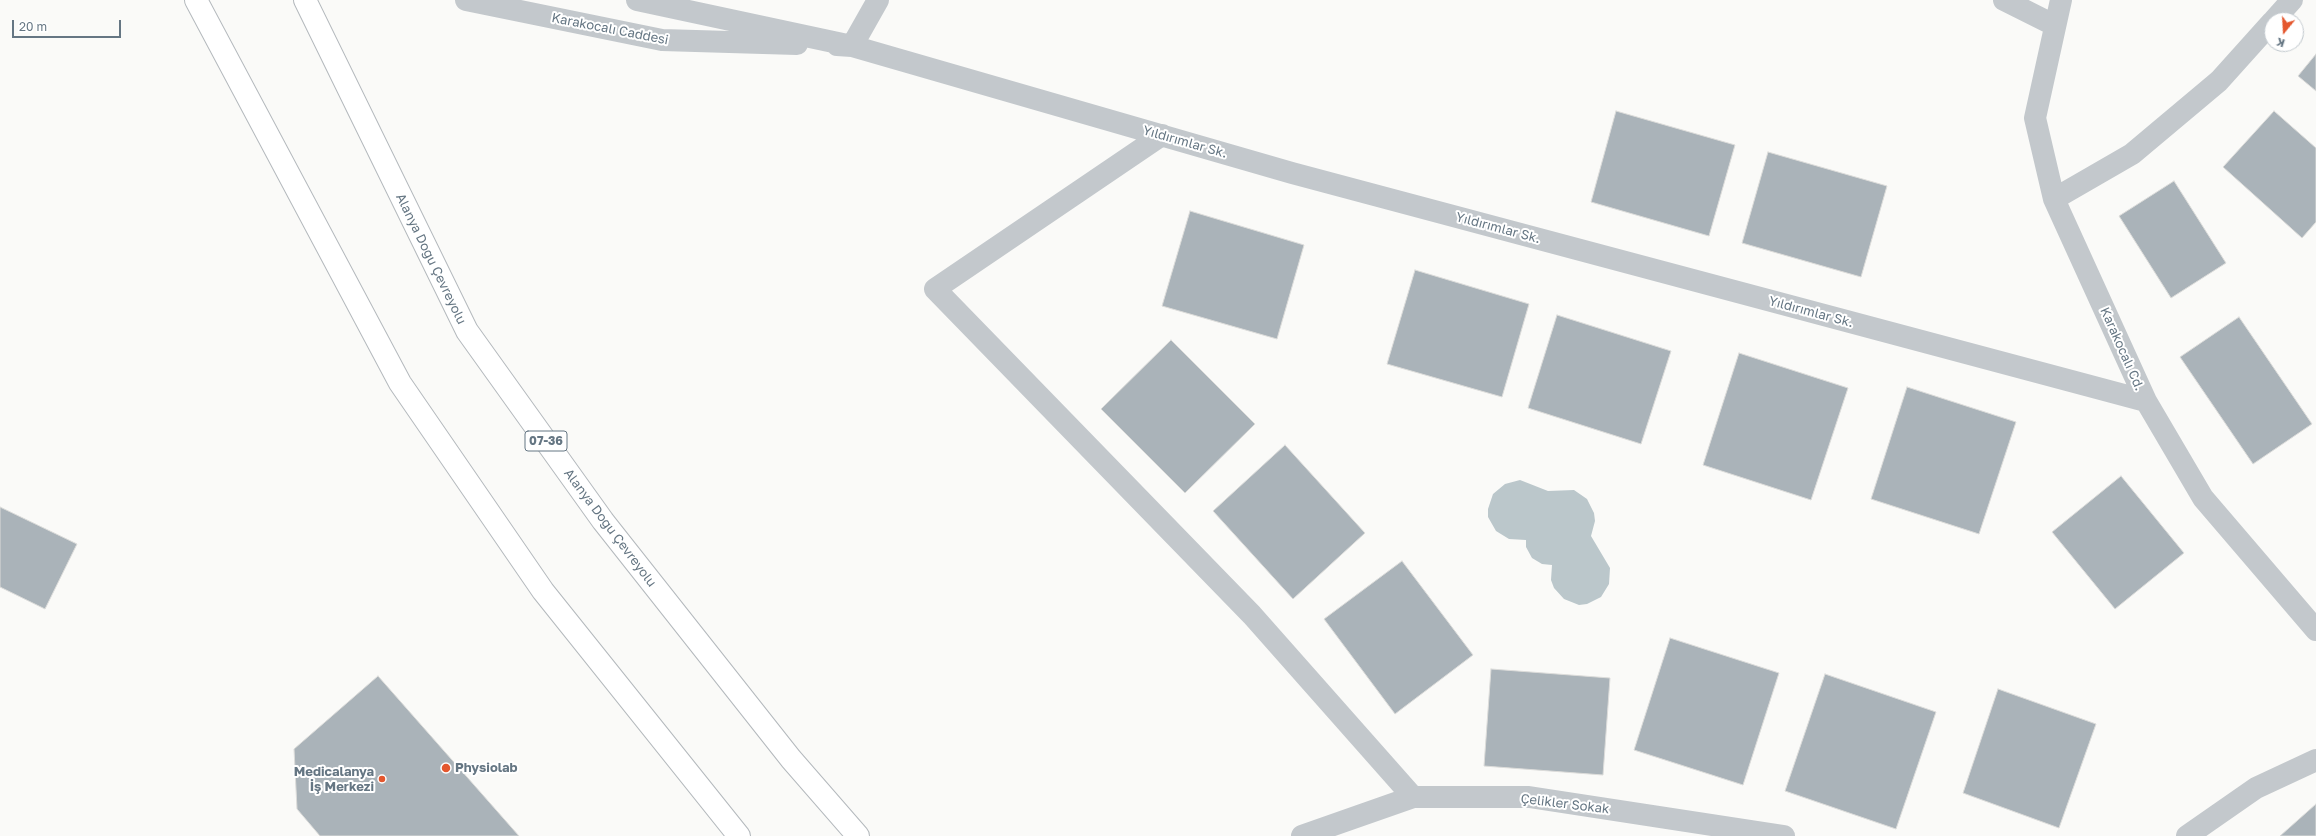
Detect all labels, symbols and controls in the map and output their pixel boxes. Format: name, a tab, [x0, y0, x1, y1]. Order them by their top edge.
street label: Karakocalı Caddesi	[550, 10, 670, 48]
scale bar	[14, 12, 123, 38]
north arrow	[2264, 12, 2304, 52]
text: 20 m	[19, 19, 47, 34]
text: K	[2275, 36, 2286, 50]
street label: Yıldırımlar Sk.	[1141, 123, 1229, 161]
street label: Alanya Doğu Çevreyolu	[393, 191, 469, 327]
street label: Yıldırımlar Sk.	[1454, 209, 1542, 247]
street label: Yıldırımlar Sk.	[1767, 293, 1855, 331]
street label: Karakocalı Cd.	[2097, 305, 2147, 393]
road number: 07-36	[525, 431, 567, 451]
street label: Alanya Doğu Çevreyolu	[561, 466, 659, 590]
place label: Physiolab	[455, 760, 518, 776]
marker: Physiolab	[440, 762, 452, 774]
place label: Medicalanya İş Merkezi	[294, 764, 374, 795]
marker: Medicalanya İş Merkezi	[377, 774, 387, 784]
street label: Çelikler Sokak	[1520, 791, 1610, 817]

